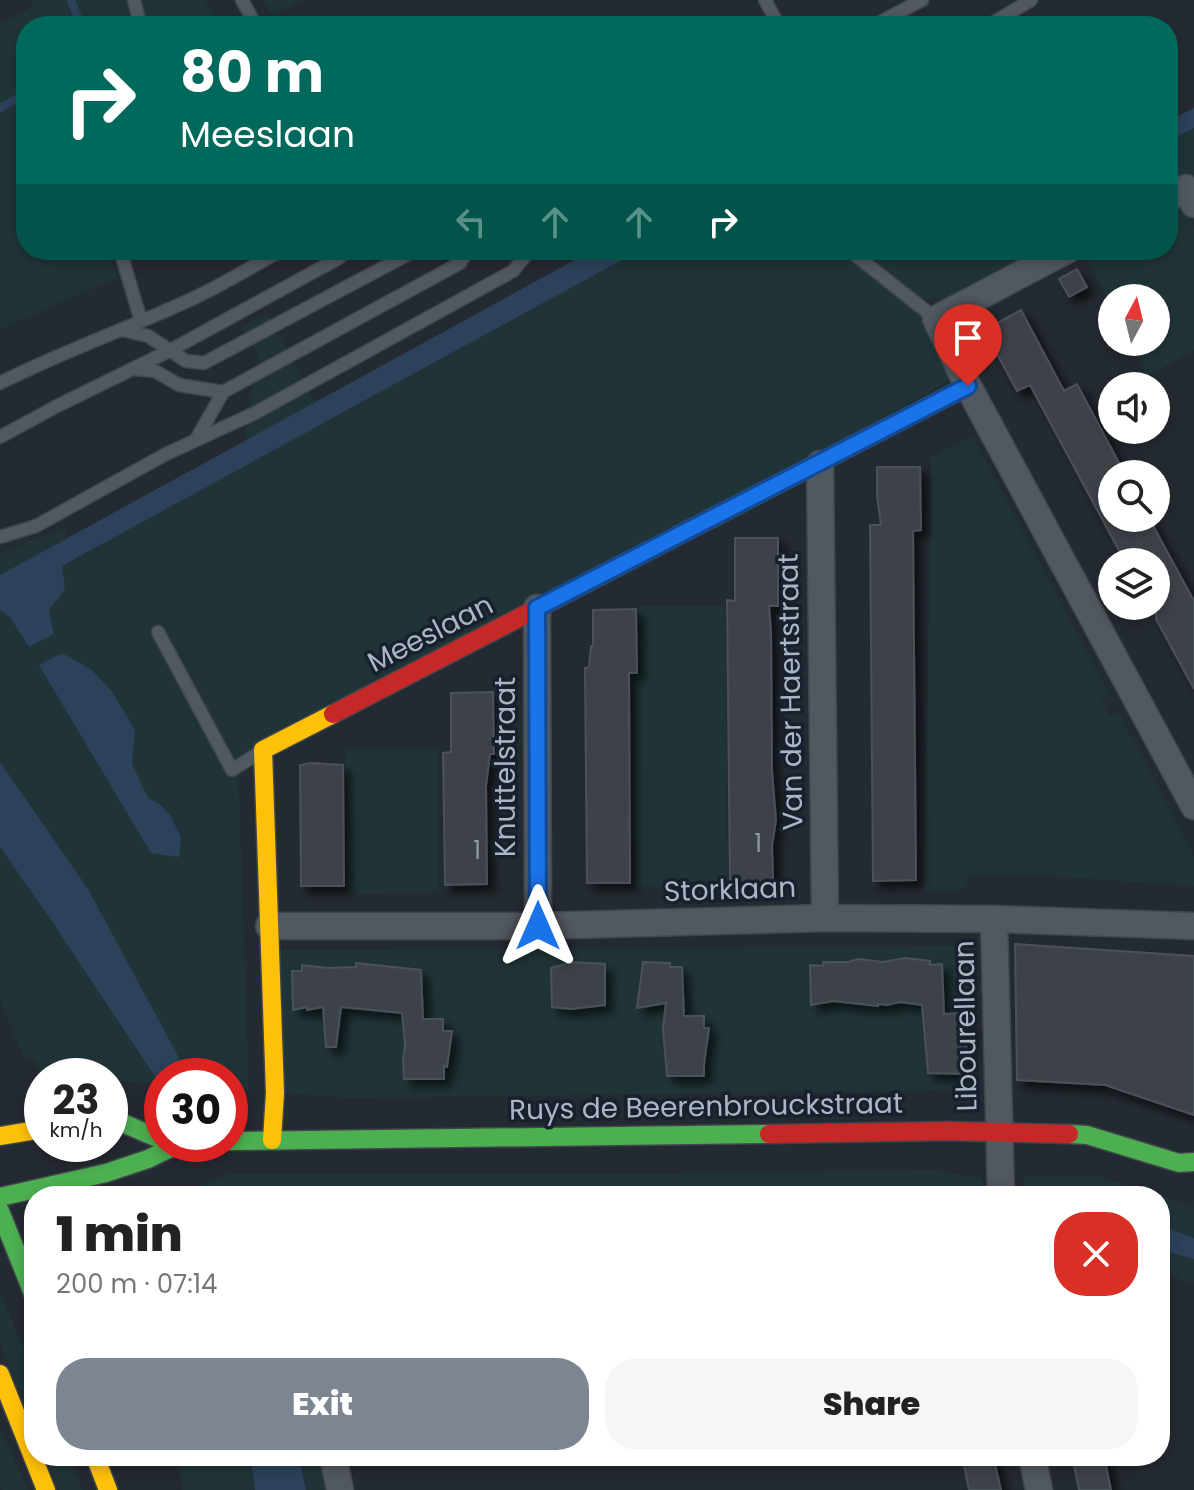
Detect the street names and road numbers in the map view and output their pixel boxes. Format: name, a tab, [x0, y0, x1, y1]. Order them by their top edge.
street label: Van der Haertstraat	[769, 553, 812, 831]
street label: Meeslaan	[361, 585, 500, 682]
street label: Knuttelstraat	[486, 677, 525, 857]
street label: Storklaan	[663, 868, 797, 911]
street label: Libourellaan	[945, 940, 986, 1112]
street label: Ruys de Beerenbrouckstraat	[509, 1084, 903, 1129]

